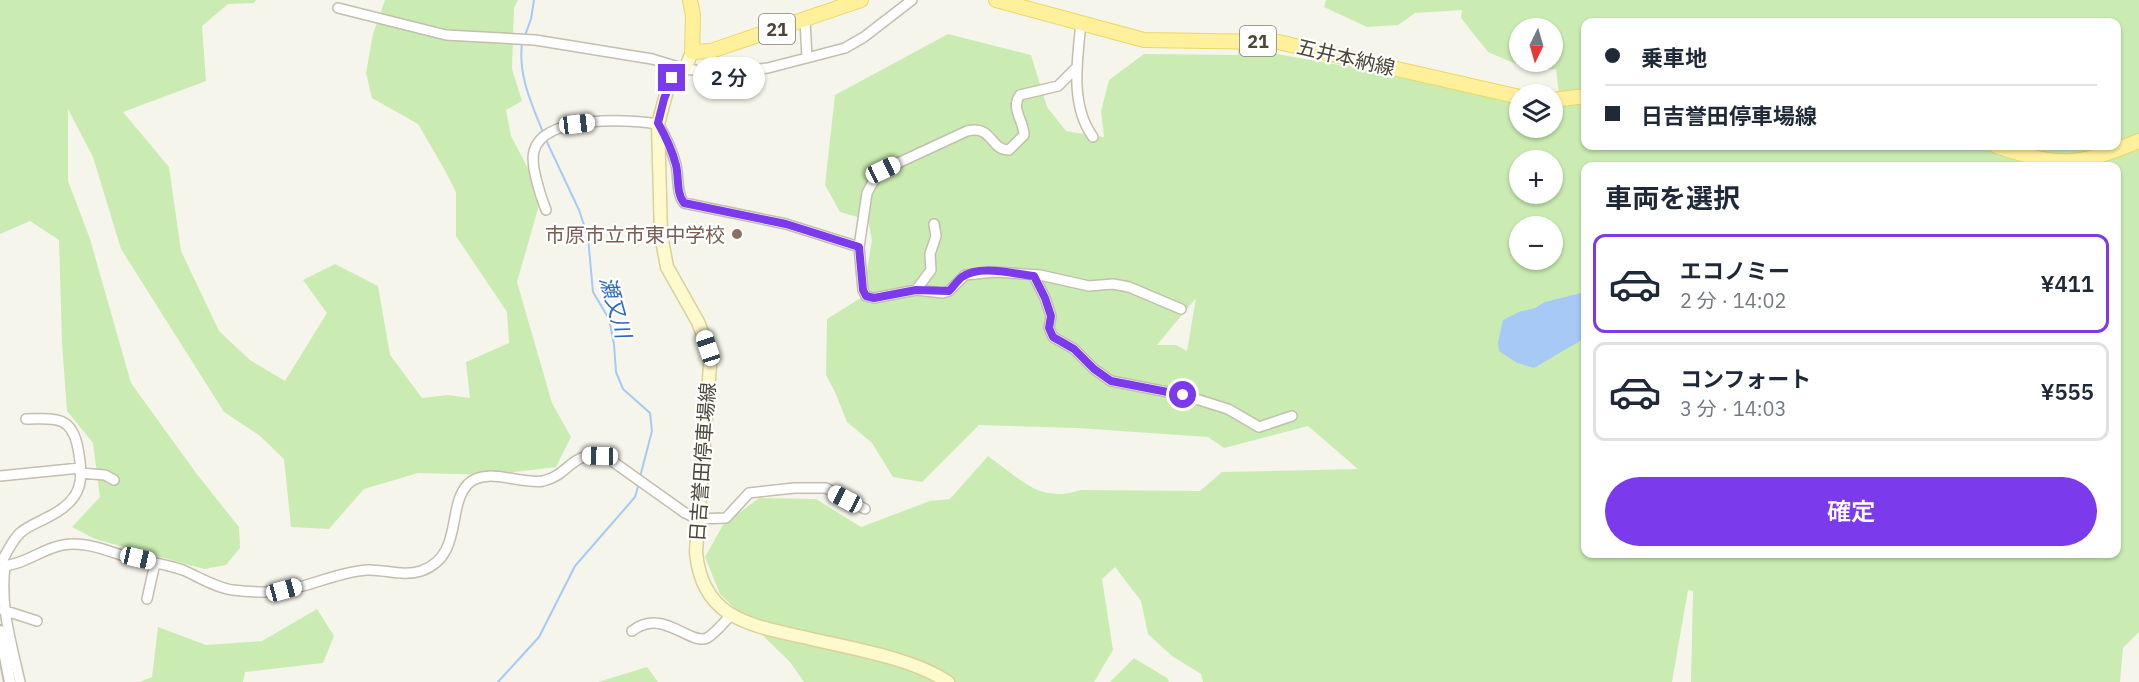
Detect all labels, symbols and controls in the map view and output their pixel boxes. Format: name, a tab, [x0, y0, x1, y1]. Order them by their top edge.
road number: 21	[759, 14, 795, 44]
north arrow	[1509, 18, 1563, 72]
map controls	[1509, 18, 1563, 270]
road number: 21	[1240, 26, 1276, 56]
street label: 五井本納線	[1294, 33, 1398, 81]
text: 乗車地	[1641, 43, 1707, 72]
callout: 2 分	[693, 57, 765, 99]
route end	[658, 64, 685, 91]
text: 2 分	[711, 64, 747, 91]
button: layers	[1509, 84, 1563, 138]
text: 日吉誉田停車場線	[1641, 101, 1817, 130]
car	[558, 113, 596, 135]
button: +	[1509, 150, 1563, 204]
car	[863, 154, 903, 186]
text: 車両を選択	[1605, 180, 1740, 215]
button: −	[1509, 216, 1563, 270]
place label: 市原市立市東中学校	[545, 221, 725, 248]
marker: 市原市立市東中学校	[730, 227, 744, 241]
text: エコノミー	[1680, 256, 1790, 285]
icon: car	[1608, 257, 1662, 311]
text: ¥411	[2040, 269, 2094, 298]
water label: 瀬又川	[594, 273, 639, 343]
text: 2 分 · 14:02	[1680, 287, 1787, 314]
car	[694, 328, 722, 368]
text: コンフォート	[1680, 364, 1811, 393]
icon: car	[1608, 365, 1662, 419]
text: ¥555	[2040, 377, 2094, 406]
street label: 日吉誉田停車場線	[683, 381, 721, 543]
route start	[1169, 381, 1196, 408]
text: 3 分 · 14:03	[1680, 395, 1787, 422]
car	[582, 447, 618, 465]
button: 確定	[1605, 477, 2097, 546]
car	[825, 483, 865, 515]
car	[118, 545, 158, 571]
car	[264, 577, 304, 603]

